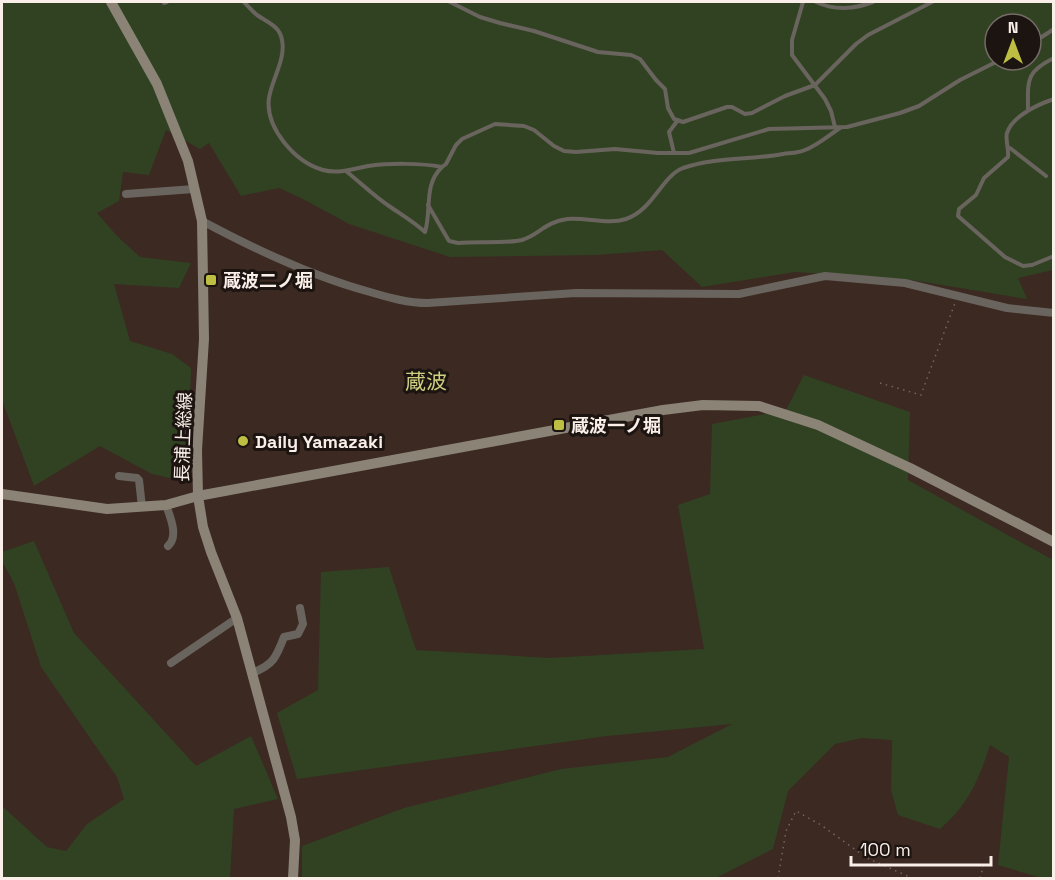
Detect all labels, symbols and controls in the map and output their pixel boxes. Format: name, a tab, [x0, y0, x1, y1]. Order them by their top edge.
north arrow	[983, 12, 1043, 72]
text: N	[1008, 17, 1018, 38]
place label: 蔵波二ノ堀	[223, 269, 313, 292]
marker: 蔵波二ノ堀	[204, 273, 218, 287]
district label: 蔵波	[405, 368, 447, 395]
street label: 長浦上総線	[170, 392, 196, 482]
place label: 蔵波一ノ堀	[571, 414, 661, 437]
marker: 蔵波一ノ堀	[552, 418, 566, 432]
place label: Daily Yamazaki	[255, 430, 383, 453]
marker: Daily Yamazaki	[236, 434, 250, 448]
scale bar	[851, 829, 990, 867]
text: 100 m	[860, 838, 911, 861]

